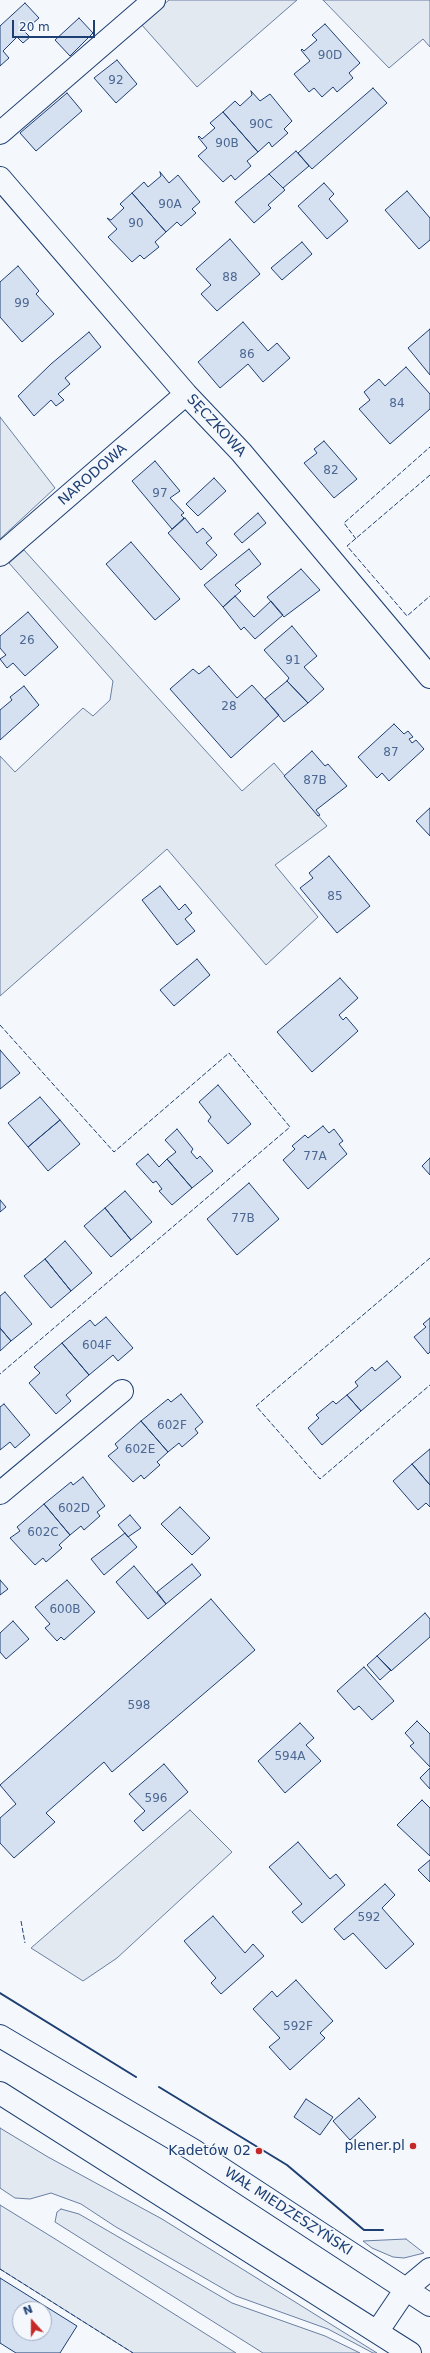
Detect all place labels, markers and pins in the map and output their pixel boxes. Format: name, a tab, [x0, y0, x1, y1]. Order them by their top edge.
place label: plener.pl	[344, 2138, 405, 2154]
marker: plener.pl	[408, 2141, 418, 2151]
place label: Kadetów 02	[168, 2143, 251, 2159]
marker: Kadetów 02	[254, 2146, 264, 2156]

